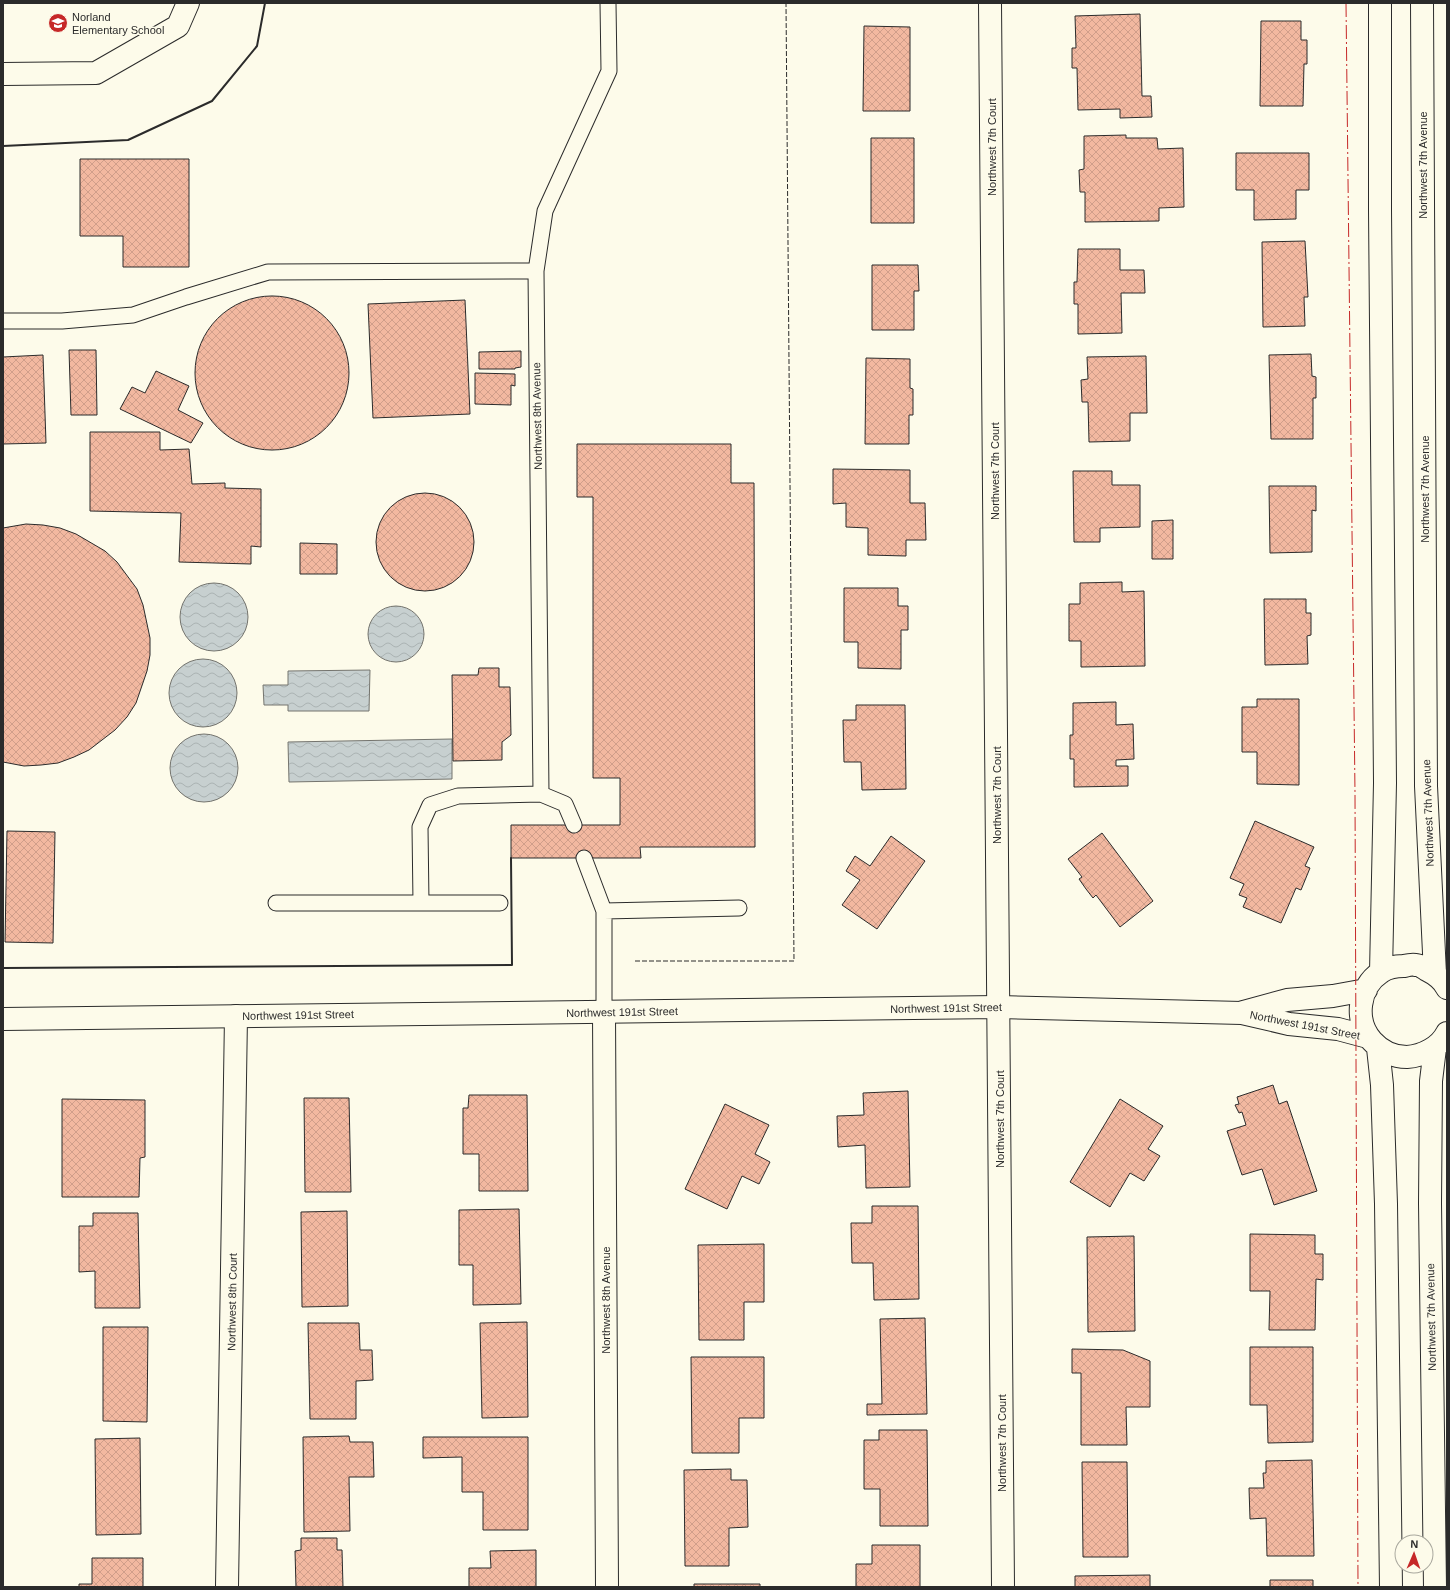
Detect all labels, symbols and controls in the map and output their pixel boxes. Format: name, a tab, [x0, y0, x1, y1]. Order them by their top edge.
place label: Norland Elementary School	[72, 11, 164, 36]
school or university icon: Norland Elementary School	[47, 12, 69, 34]
street label: Northwest 7th Court	[986, 98, 998, 196]
street label: Northwest 7th Avenue	[1417, 111, 1429, 219]
street label: Northwest 8th Avenue	[530, 362, 544, 470]
street label: Northwest 7th Court	[989, 422, 1001, 520]
street label: Northwest 7th Avenue	[1419, 435, 1431, 543]
street label: Northwest 7th Court	[991, 746, 1003, 844]
street label: Northwest 7th Avenue	[1420, 759, 1436, 867]
street label: Northwest 191st Street	[890, 1001, 1002, 1015]
street label: Northwest 191st Street	[566, 1005, 678, 1019]
street label: Northwest 191st Street	[242, 1008, 354, 1022]
street label: Northwest 191st Street	[1249, 1008, 1361, 1042]
street label: Northwest 7th Court	[994, 1070, 1006, 1168]
street label: Northwest 8th Avenue	[600, 1246, 612, 1354]
street label: Northwest 8th Court	[225, 1253, 239, 1351]
street label: Northwest 7th Avenue	[1424, 1263, 1438, 1371]
street label: Northwest 7th Court	[996, 1394, 1008, 1492]
north arrow	[1394, 1534, 1434, 1574]
text: N	[1410, 1538, 1419, 1550]

